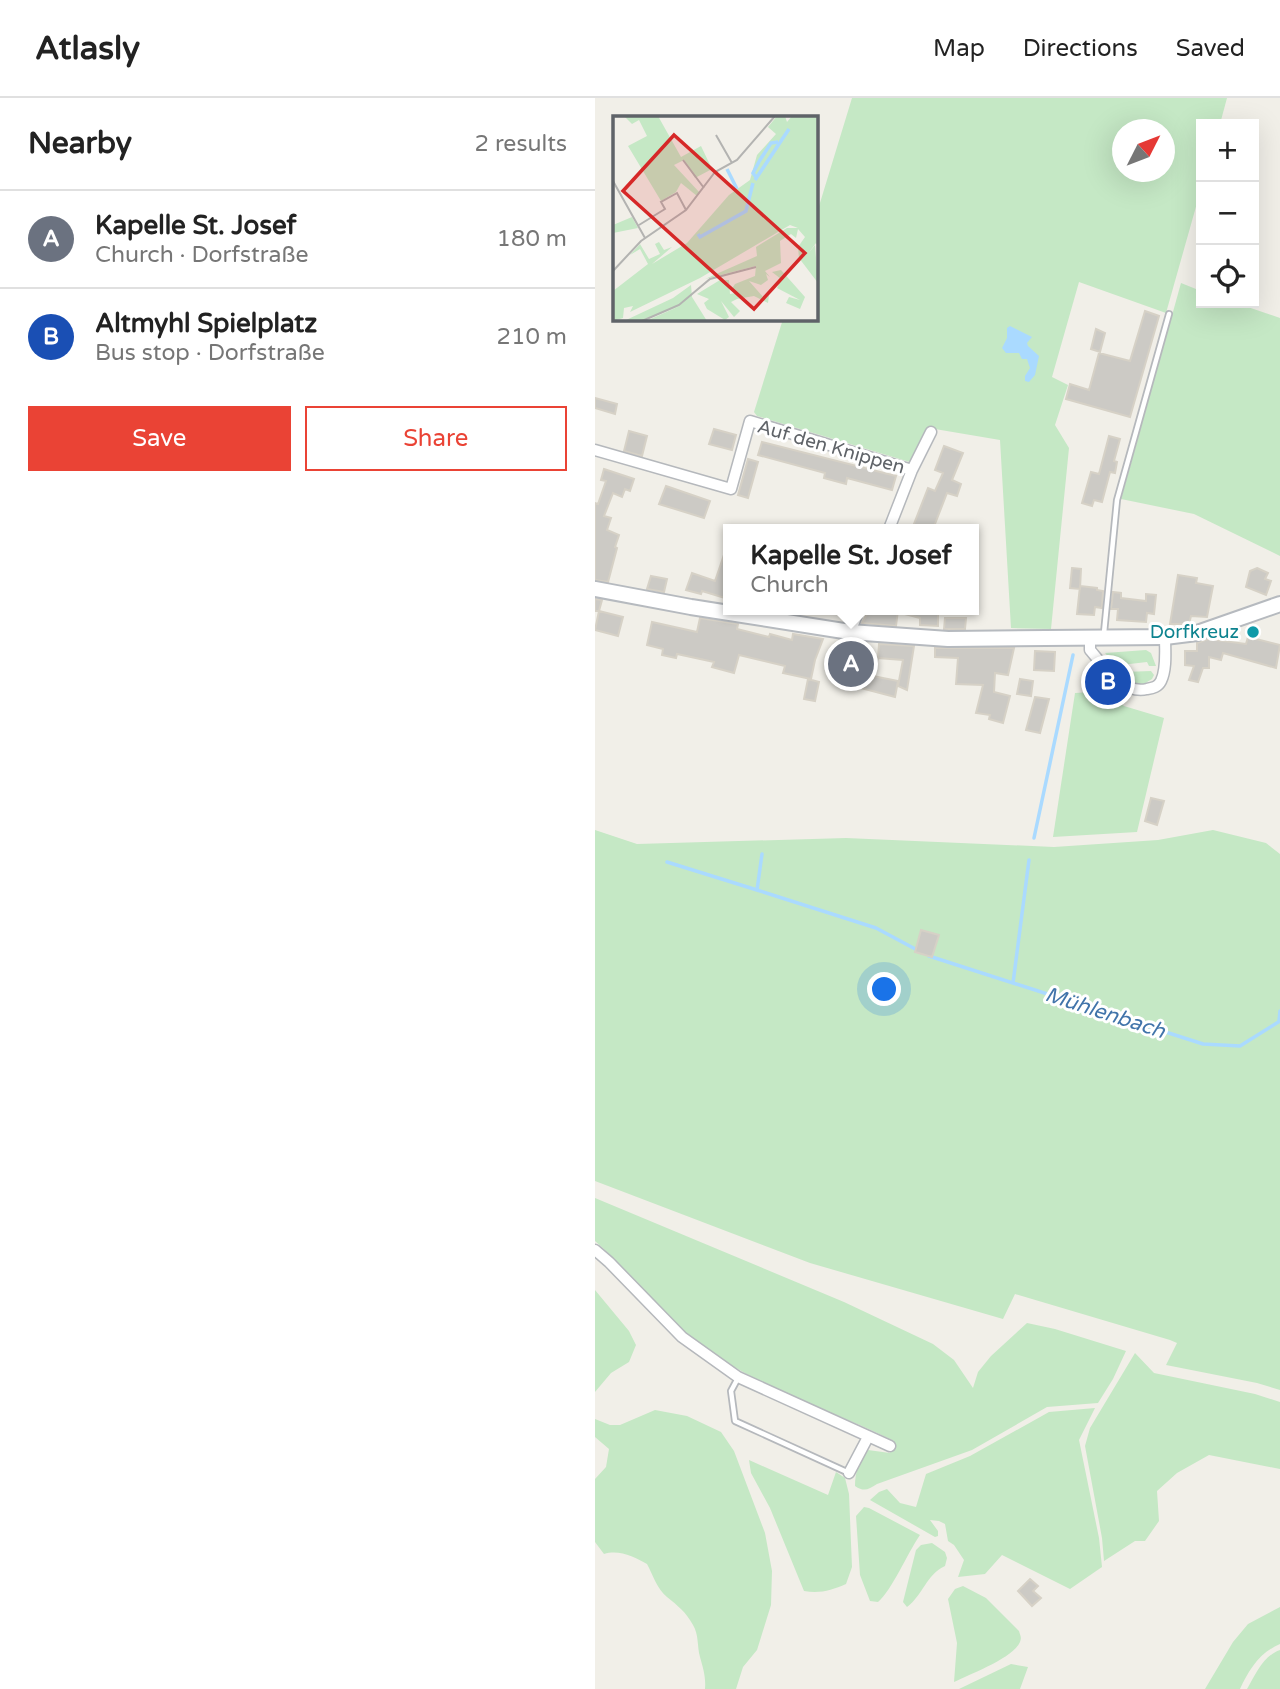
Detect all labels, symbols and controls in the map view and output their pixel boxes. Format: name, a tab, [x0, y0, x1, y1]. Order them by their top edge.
text: Atlasly	[35, 29, 140, 68]
text: Map	[933, 34, 985, 63]
text: Directions	[1023, 34, 1138, 63]
text: Saved	[1176, 34, 1245, 63]
inset map	[613, 116, 817, 320]
north arrow	[1112, 119, 1175, 182]
map controls	[1196, 119, 1259, 308]
button: +	[1196, 119, 1259, 182]
text: Nearby	[28, 125, 132, 162]
text: 2 results	[474, 130, 567, 158]
button: −	[1196, 182, 1259, 245]
text: Kapelle St. Josef	[95, 210, 297, 241]
text: A	[42, 225, 60, 253]
text: 180 m	[497, 225, 567, 253]
text: Church · Dorfstraße	[95, 241, 308, 269]
button: locate	[1196, 245, 1259, 308]
text: Altmyhl Spielplatz	[95, 308, 317, 339]
text: B	[43, 323, 59, 351]
text: 210 m	[497, 323, 567, 351]
text: Bus stop · Dorfstraße	[95, 339, 325, 367]
button: Save	[28, 406, 291, 471]
button: Share	[305, 406, 567, 471]
street label: Auf den Knippen	[755, 415, 907, 479]
popup	[723, 524, 979, 615]
text: Kapelle St. Josef	[750, 540, 952, 571]
text: Church	[750, 571, 829, 599]
place label: Dorfkreuz	[1150, 621, 1239, 643]
marker: Dorfkreuz	[1245, 624, 1261, 640]
pin: A	[828, 638, 874, 690]
pin: B	[1085, 656, 1131, 708]
your location	[867, 972, 901, 1006]
water label: Mühlenbach	[1042, 982, 1169, 1045]

